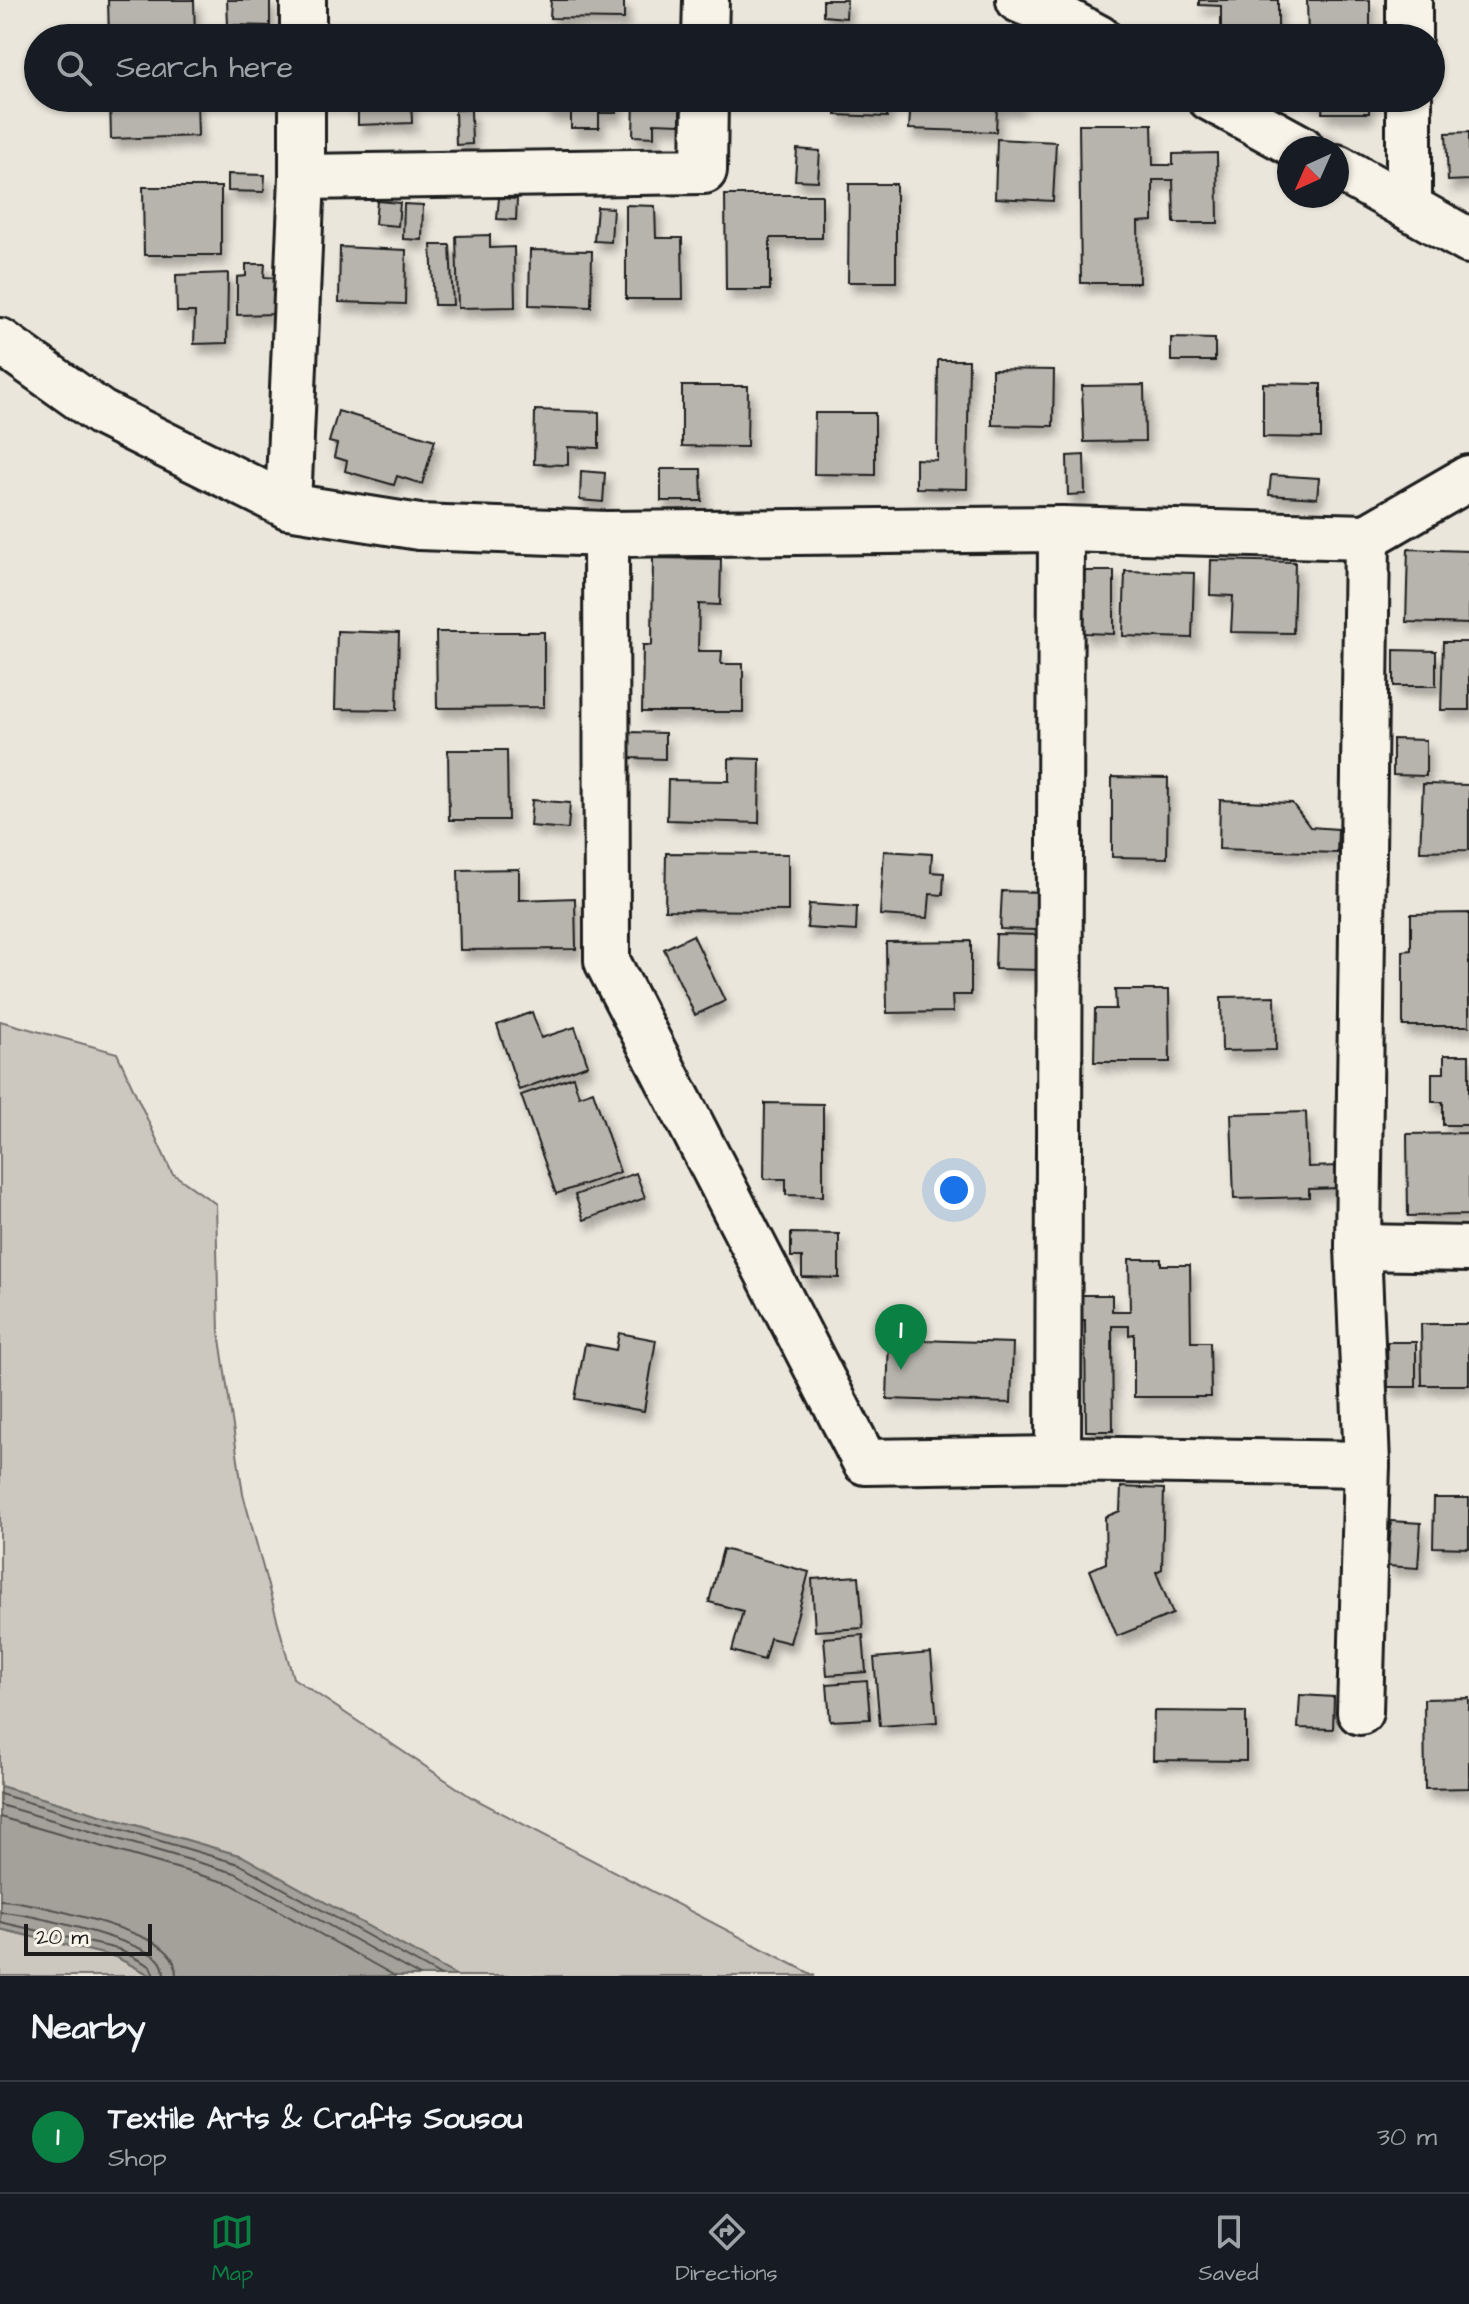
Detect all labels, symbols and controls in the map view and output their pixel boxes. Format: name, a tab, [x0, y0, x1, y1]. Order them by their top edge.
search box	[24, 24, 1445, 112]
icon: search	[52, 46, 96, 90]
text: Search here	[116, 47, 293, 89]
north arrow	[1277, 136, 1349, 208]
your location	[934, 1170, 974, 1210]
pin: 1	[875, 1304, 927, 1370]
scale bar	[24, 1920, 152, 1956]
text: 20 m	[36, 1922, 88, 1953]
text: Nearby	[32, 2004, 146, 2052]
text: Textile Arts & Crafts Sousou	[108, 2098, 522, 2140]
text: 1	[56, 2119, 60, 2155]
text: 30 m	[1377, 2119, 1437, 2155]
text: Shop	[108, 2140, 167, 2176]
tab: Map	[210, 2210, 254, 2289]
tab: Directions	[675, 2210, 778, 2289]
tab: Saved	[1199, 2210, 1259, 2289]

